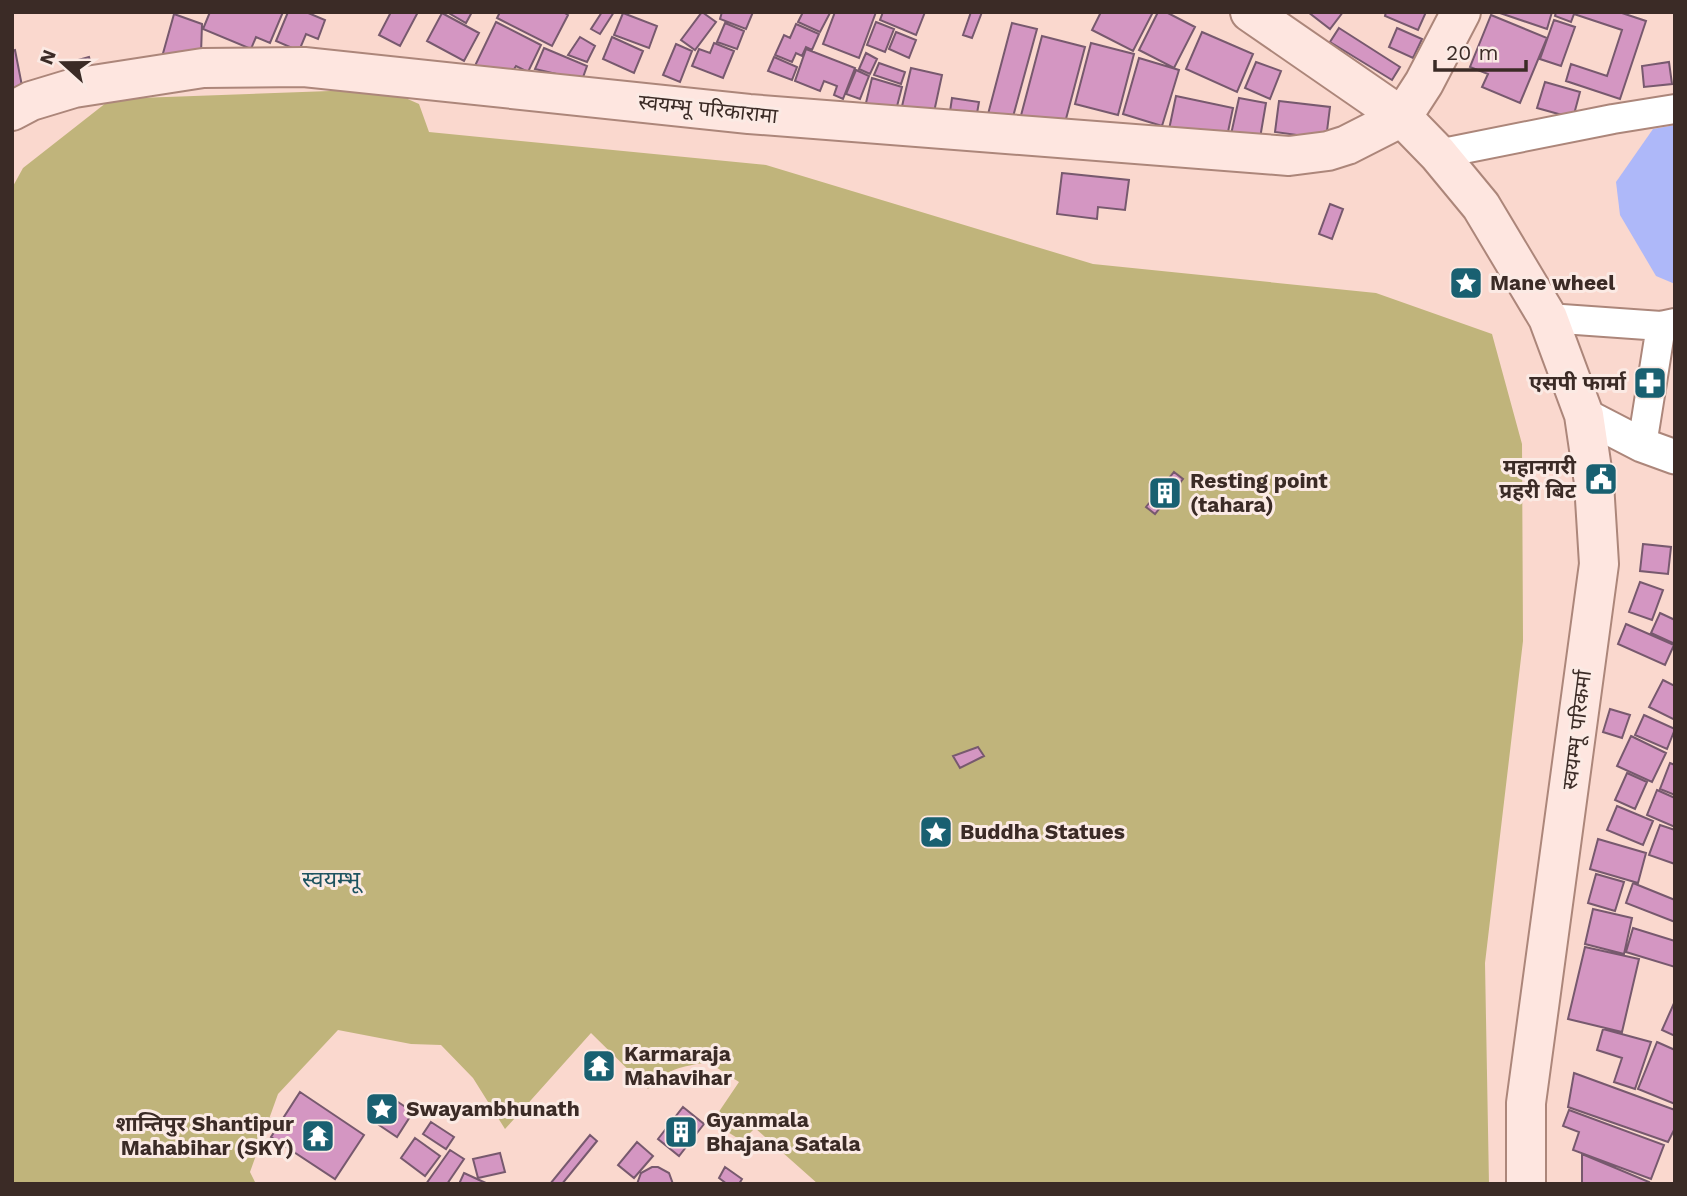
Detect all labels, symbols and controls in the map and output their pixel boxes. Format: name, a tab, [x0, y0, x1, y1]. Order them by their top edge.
north arrow	[28, 28, 98, 98]
scale bar	[1435, 28, 1526, 72]
text: 20 m	[1446, 40, 1498, 65]
text: N	[34, 46, 61, 68]
street label: स्वयम्भू परिकारामा	[637, 89, 779, 129]
place icon: Mane wheel	[1447, 264, 1485, 302]
place label: Mane wheel	[1490, 270, 1615, 295]
pharmacy icon: एसपी फार्मा	[1631, 364, 1669, 402]
place label: एसपी फार्मा	[1529, 370, 1627, 395]
place label: महानगरी प्रहरी बिट	[1499, 454, 1577, 503]
public building icon: महानगरी प्रहरी बिट	[1582, 460, 1620, 498]
place label: Resting point (tahara)	[1190, 468, 1328, 517]
building icon: Resting point (tahara)	[1146, 474, 1184, 512]
street label: स्वयम्भू परिकर्मा	[1557, 668, 1597, 791]
place icon: Buddha Statues	[917, 813, 955, 851]
place label: Buddha Statues	[960, 819, 1125, 844]
district label: स्वयम्भू	[302, 866, 364, 894]
place label: Karmaraja Mahavihar	[624, 1041, 732, 1090]
temple icon: Karmaraja Mahavihar	[580, 1047, 618, 1085]
place icon: Swayambhunath	[363, 1090, 401, 1128]
place label: Swayambhunath	[406, 1096, 580, 1121]
place label: Gyanmala Bhajana Satala	[706, 1107, 862, 1156]
place label: शान्तिपुर Shantipur Mahabihar (SKY)	[116, 1111, 294, 1160]
building icon: Gyanmala Bhajana Satala	[662, 1113, 700, 1151]
temple icon: शान्तिपुर Shantipur Mahabihar (SKY)	[299, 1117, 337, 1155]

